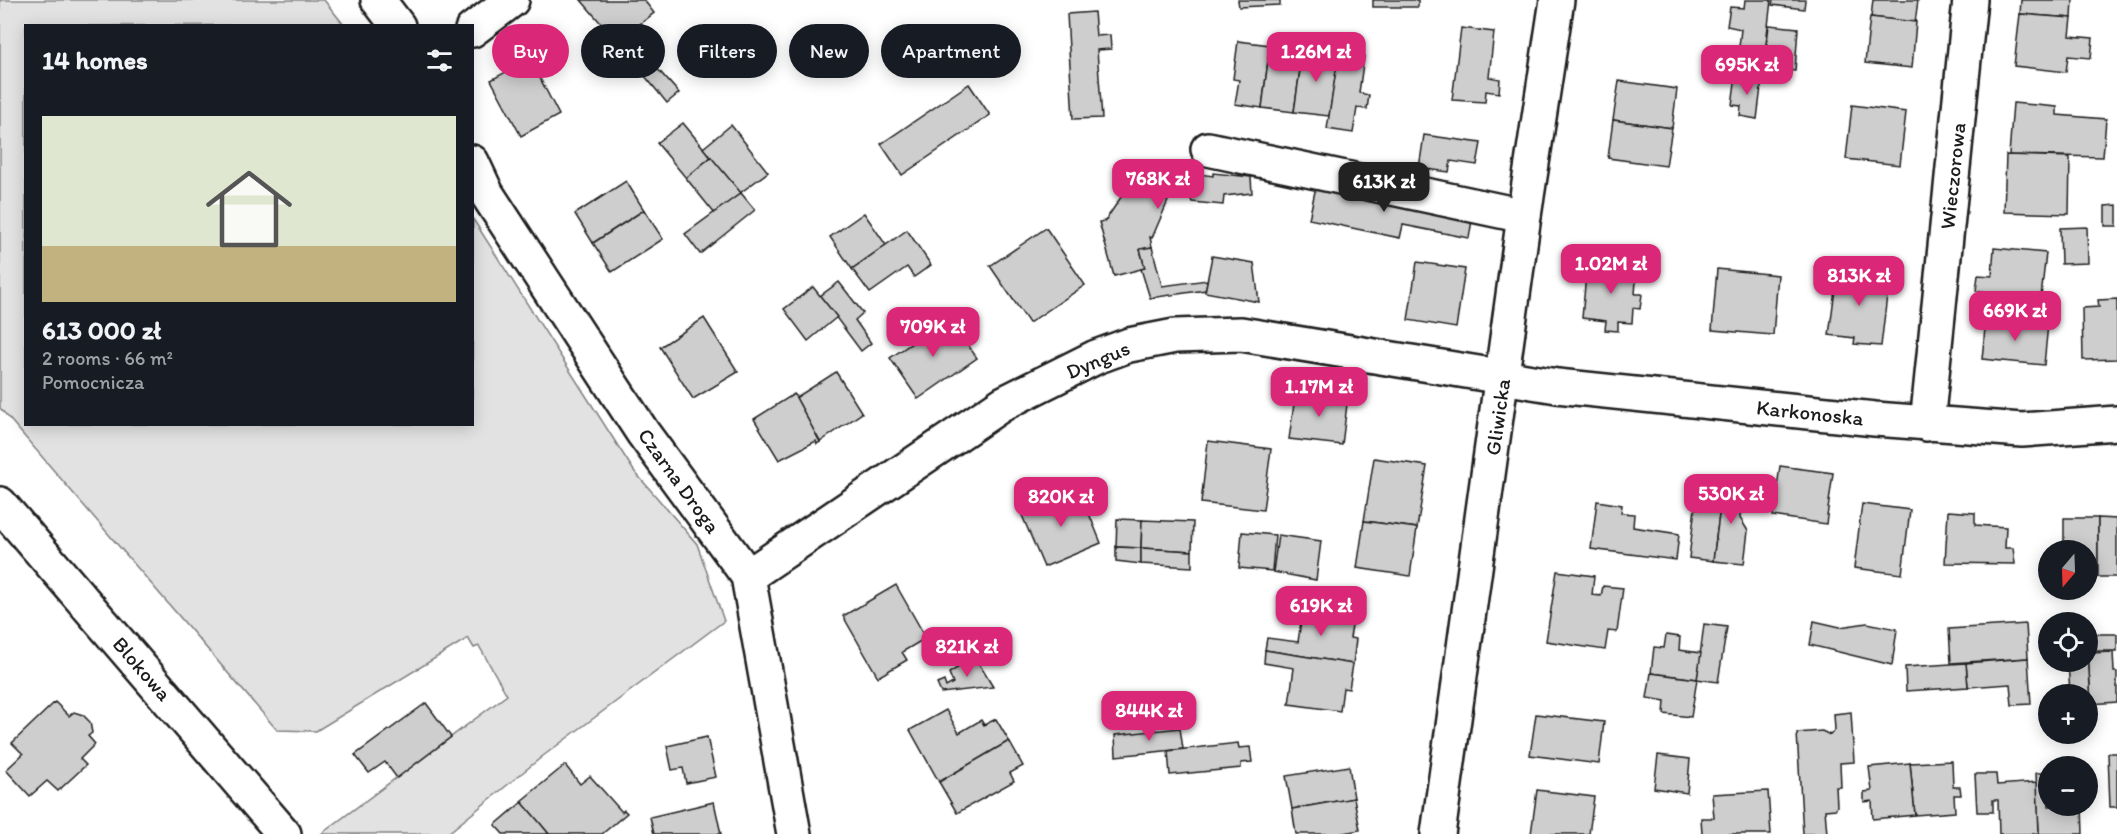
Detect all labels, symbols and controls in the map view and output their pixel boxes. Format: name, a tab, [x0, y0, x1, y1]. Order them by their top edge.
chip: Buy	[492, 24, 569, 78]
chip: Rent	[581, 24, 665, 78]
chip: Filters	[677, 24, 777, 78]
chip: New	[789, 24, 869, 78]
chip: Apartment	[881, 24, 1021, 78]
pin: 1.26M zł	[1254, 32, 1378, 83]
text: 1.26M zł	[1281, 39, 1351, 63]
text: 14 homes	[42, 44, 148, 76]
icon: filters	[423, 44, 456, 77]
pin: 695K zł	[1692, 45, 1802, 96]
text: 695K zł	[1715, 52, 1779, 76]
street label: Wieczorowa	[1934, 121, 1971, 231]
icon: home	[195, 155, 303, 263]
pin: 768K zł	[1103, 159, 1213, 210]
pin: 613K zł	[1329, 162, 1439, 213]
text: 768K zł	[1126, 166, 1190, 190]
text: 613K zł	[1352, 169, 1416, 193]
pin: 1.02M zł	[1549, 244, 1673, 295]
text: 1.02M zł	[1575, 251, 1647, 275]
pin: 813K zł	[1804, 256, 1914, 307]
text: 813K zł	[1827, 263, 1891, 287]
pin: 669K zł	[1960, 291, 2070, 342]
text: 669K zł	[1983, 298, 2047, 322]
pin: 709K zł	[878, 307, 988, 358]
text: 613 000 zł	[42, 314, 161, 346]
text: 709K zł	[901, 314, 965, 338]
street label: Dyngus	[1062, 335, 1133, 384]
text: 2 rooms · 66 m²	[42, 346, 173, 370]
pin: 1.17M zł	[1257, 367, 1381, 418]
text: Pomocnicza	[42, 370, 144, 394]
text: 1.17M zł	[1285, 374, 1353, 398]
street label: Gliwicka	[1480, 377, 1515, 457]
street label: Karkonoska	[1755, 394, 1865, 431]
street label: Czarna Droga	[633, 423, 726, 538]
pin: 530K zł	[1676, 474, 1786, 525]
pin: 820K zł	[1006, 477, 1116, 528]
text: 530K zł	[1698, 481, 1764, 505]
text: 820K zł	[1028, 484, 1094, 508]
north arrow	[2038, 540, 2098, 600]
map controls	[2038, 540, 2098, 816]
pin: 619K zł	[1266, 586, 1376, 637]
text: 619K zł	[1290, 593, 1352, 617]
button: locate	[2038, 612, 2098, 672]
pin: 821K zł	[912, 627, 1022, 678]
street label: Blokowa	[108, 631, 177, 706]
text: 821K zł	[935, 634, 999, 658]
button: +	[2038, 684, 2098, 744]
pin: 844K zł	[1094, 691, 1204, 742]
text: 844K zł	[1115, 698, 1183, 722]
button: −	[2038, 756, 2098, 816]

